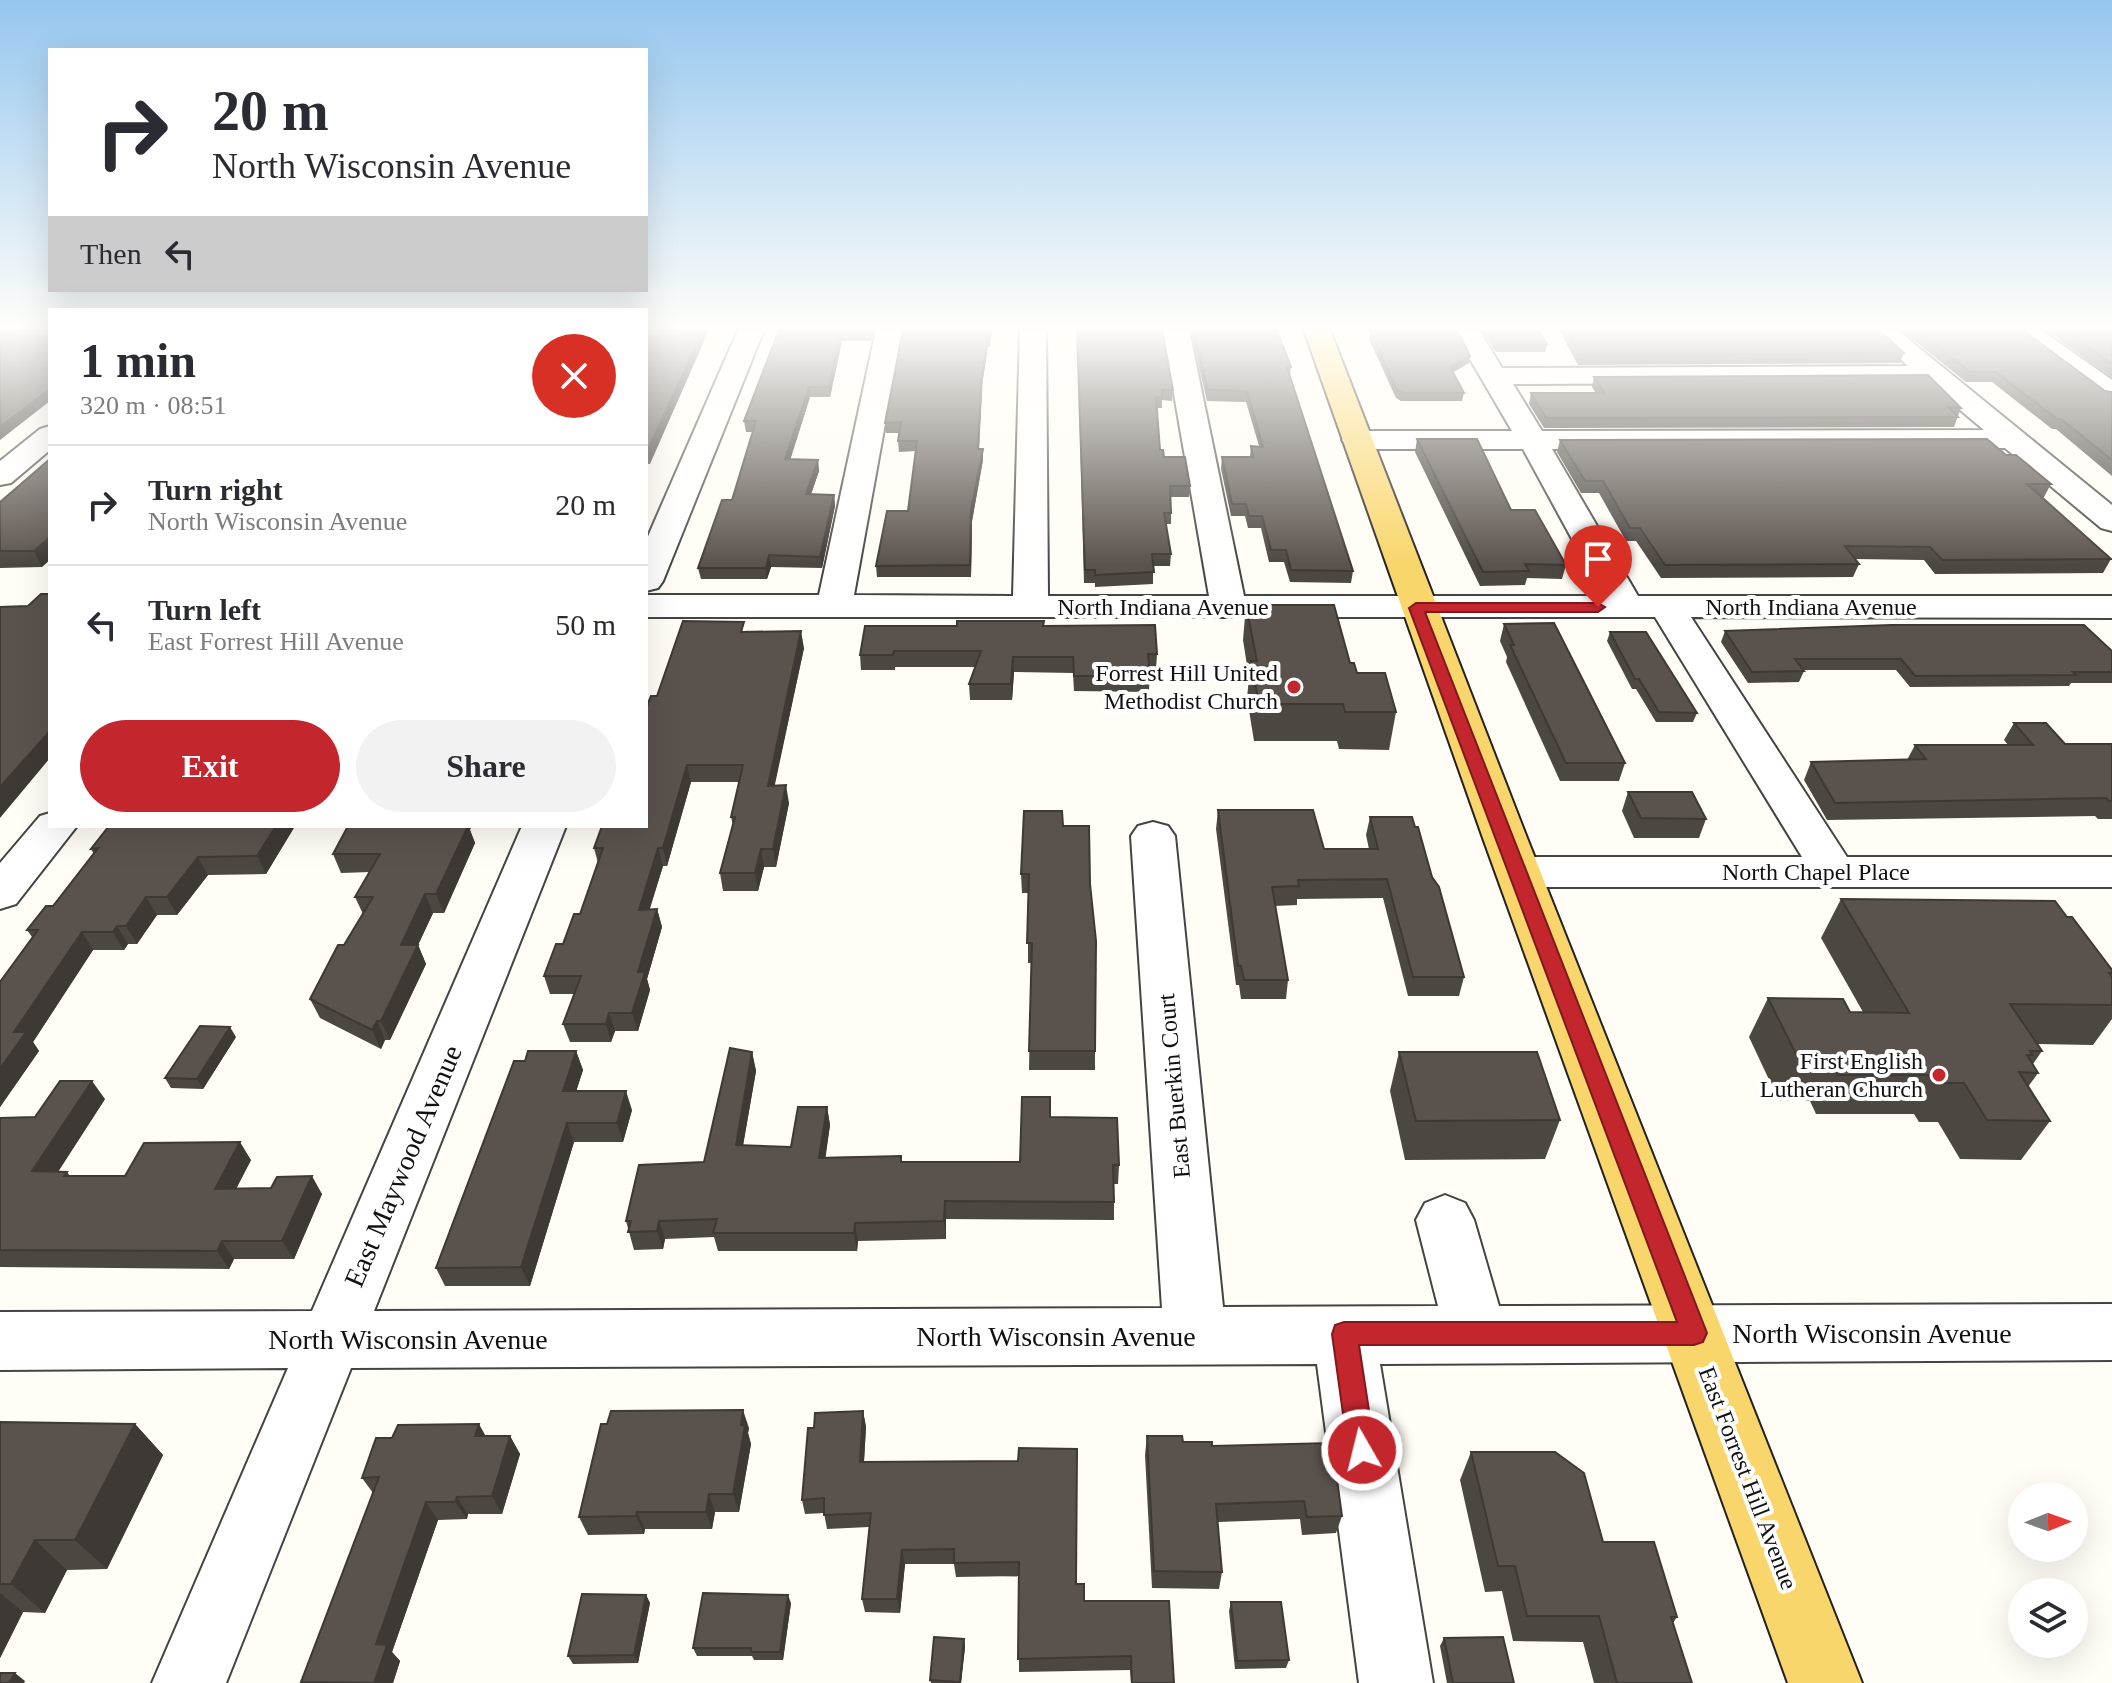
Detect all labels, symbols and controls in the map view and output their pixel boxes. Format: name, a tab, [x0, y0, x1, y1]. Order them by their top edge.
icon: right	[80, 80, 184, 184]
text: 20 m	[212, 80, 329, 142]
text: North Wisconsin Avenue	[212, 146, 571, 186]
icon: left	[158, 232, 202, 276]
text: Then	[80, 237, 142, 270]
text: 1 min	[80, 334, 196, 387]
button: close	[532, 334, 616, 418]
text: 320 m · 08:51	[80, 391, 227, 420]
text: Turn right	[148, 473, 283, 506]
icon: right	[80, 483, 124, 527]
text: 20 m	[555, 488, 616, 521]
text: North Wisconsin Avenue	[148, 507, 407, 536]
pin	[1564, 525, 1632, 607]
icon: arrive	[1576, 537, 1620, 581]
text: Turn left	[148, 593, 261, 626]
street label: North Indiana Avenue	[1057, 594, 1269, 620]
street label: North Indiana Avenue	[1705, 594, 1917, 620]
icon: left	[80, 603, 124, 647]
text: 50 m	[555, 608, 616, 641]
text: East Forrest Hill Avenue	[148, 627, 404, 656]
place label: Forrest Hill United Methodist Church	[1095, 660, 1278, 714]
marker: Forrest Hill United Methodist Church	[1285, 678, 1303, 696]
button: Exit	[80, 720, 340, 812]
button: Share	[356, 720, 616, 812]
street label: North Chapel Place	[1722, 859, 1910, 885]
street label: East Buerkin Court	[1153, 992, 1195, 1179]
street label: East Maywood Avenue	[338, 1041, 468, 1291]
place label: First English Lutheran Church	[1760, 1048, 1923, 1102]
marker: First English Lutheran Church	[1930, 1066, 1948, 1084]
street label: North Wisconsin Avenue	[1732, 1318, 2012, 1349]
street label: North Wisconsin Avenue	[916, 1321, 1196, 1352]
street label: North Wisconsin Avenue	[268, 1324, 548, 1355]
street label: East Forrest Hill Avenue	[1694, 1363, 1802, 1593]
position arrow	[1320, 1408, 1404, 1492]
north arrow	[2008, 1482, 2088, 1562]
map controls	[2008, 1482, 2088, 1658]
button: layers	[2008, 1578, 2088, 1658]

